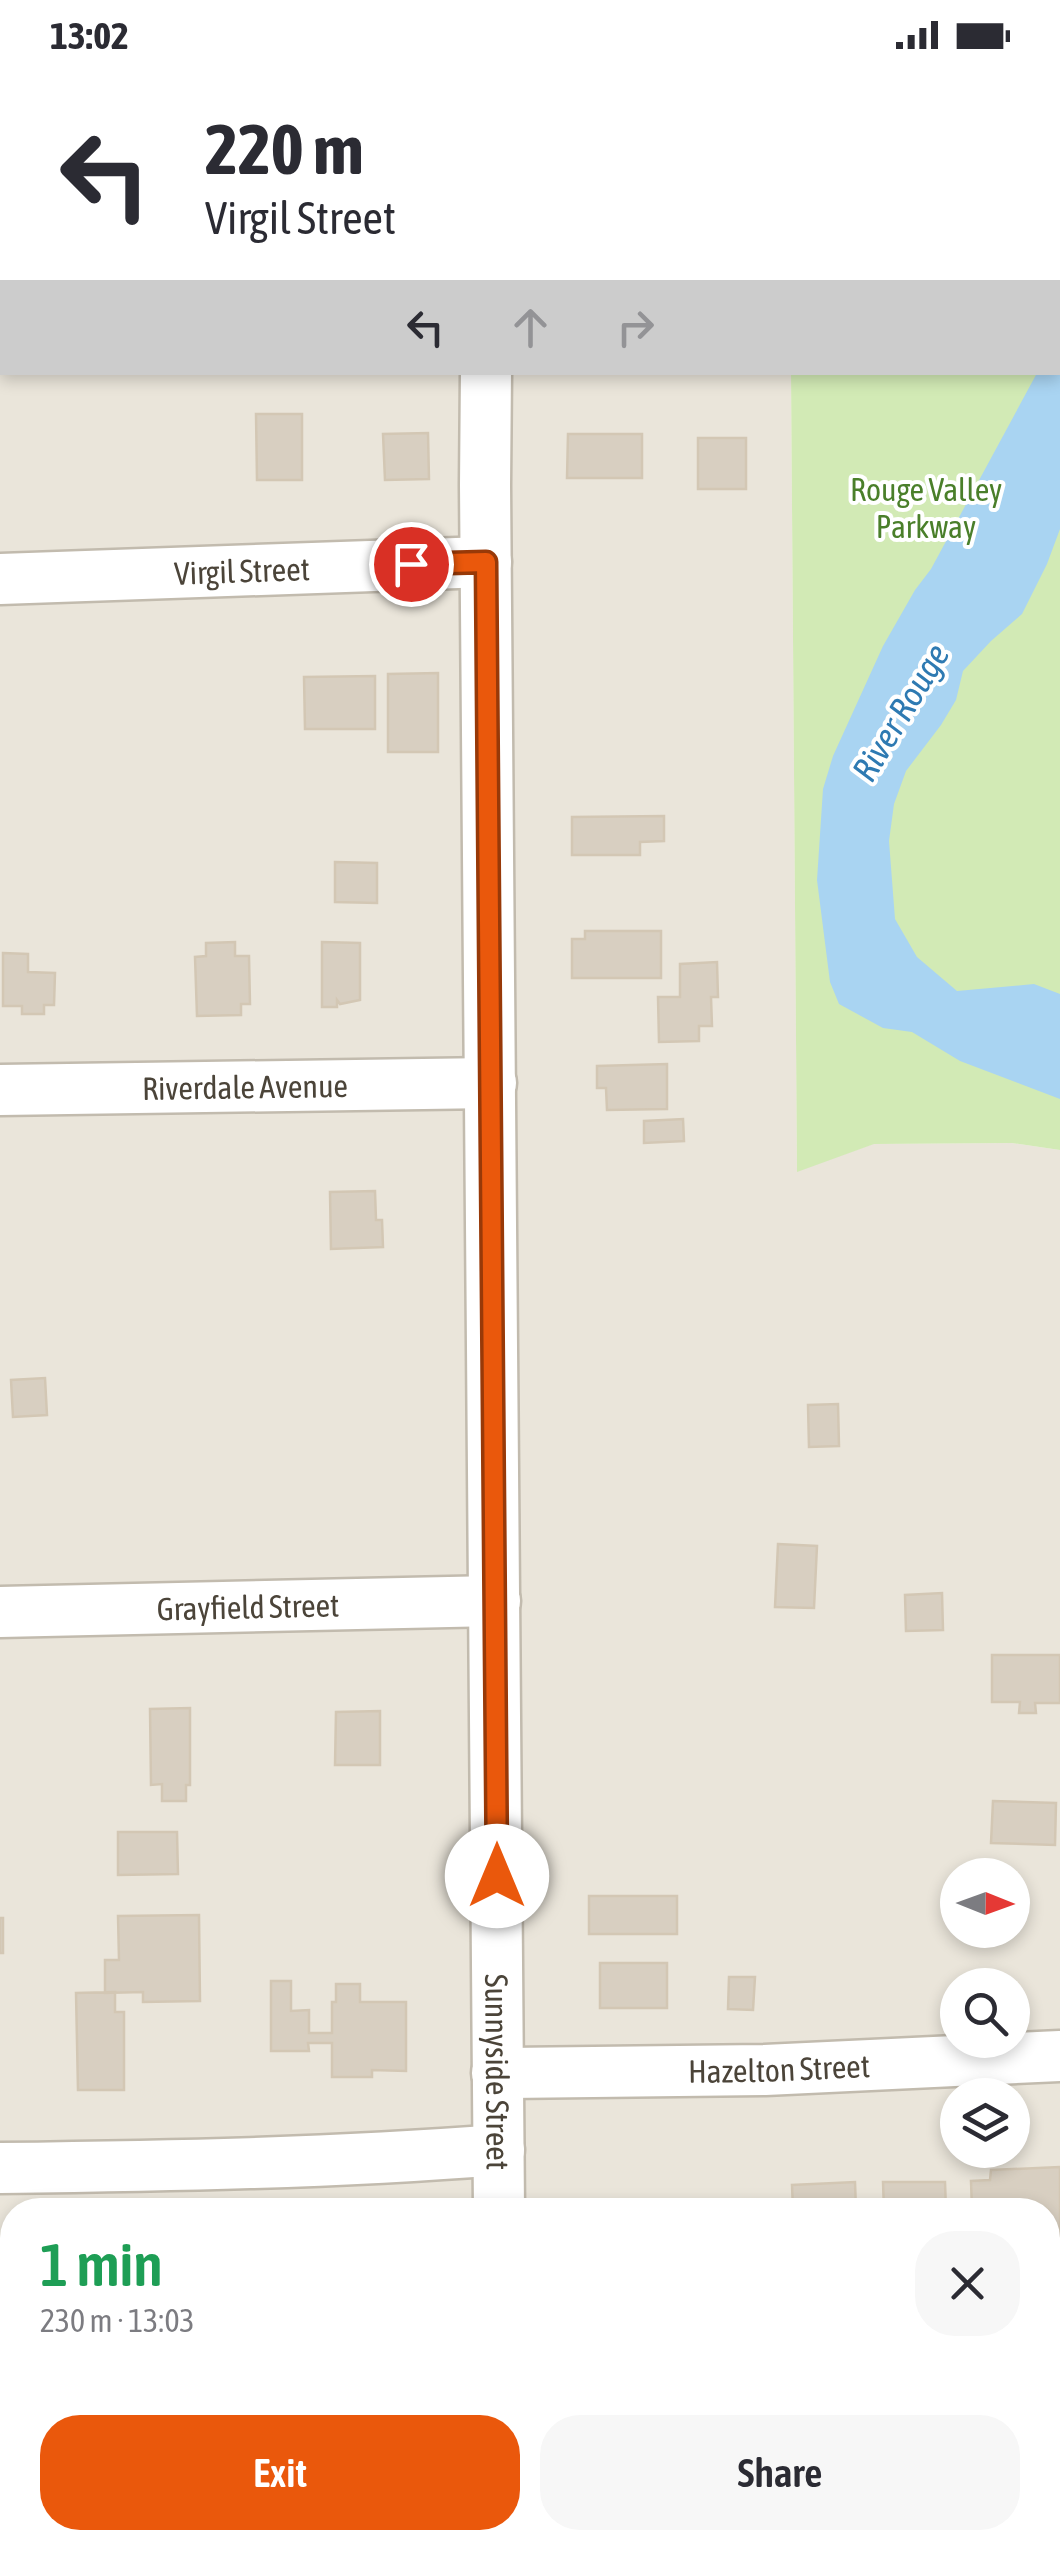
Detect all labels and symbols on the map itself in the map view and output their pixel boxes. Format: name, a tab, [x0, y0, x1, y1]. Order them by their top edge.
park label: Rouge Valley Parkway	[850, 471, 1002, 545]
pin	[369, 522, 454, 607]
street label: Virgil Street	[173, 550, 310, 591]
water label: River Rouge	[843, 636, 957, 788]
street label: Riverdale Avenue	[142, 1067, 348, 1106]
street label: Grayfield Street	[156, 1586, 340, 1627]
position arrow	[445, 1824, 549, 1928]
north arrow	[940, 1858, 1030, 1948]
street label: Sunnyside Street	[479, 1974, 517, 2170]
street label: Hazelton Street	[688, 2047, 871, 2089]

